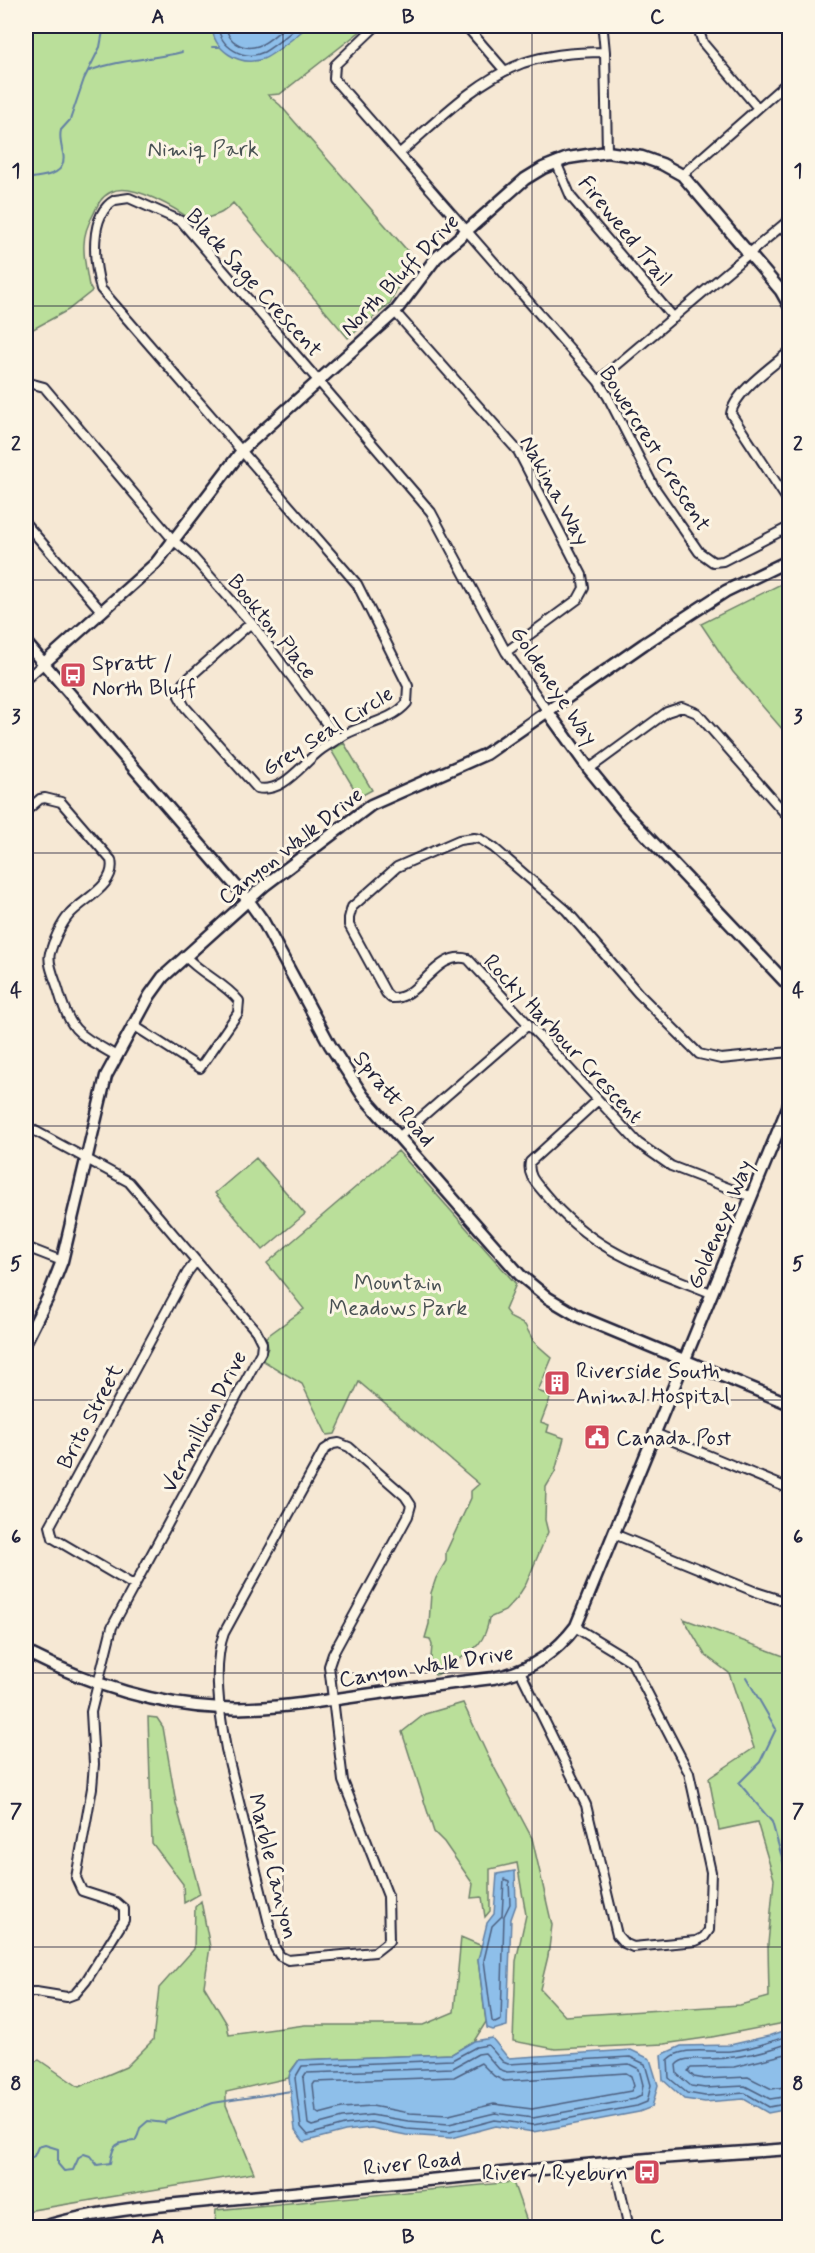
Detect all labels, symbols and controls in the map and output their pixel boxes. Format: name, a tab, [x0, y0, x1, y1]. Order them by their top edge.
text: A	[151, 4, 165, 31]
text: B	[402, 4, 415, 31]
text: C	[650, 4, 665, 31]
park label: Nimiq Park	[147, 136, 259, 164]
text: 1	[12, 158, 20, 185]
text: 1	[794, 158, 802, 185]
street label: Fireweed Trail	[571, 170, 678, 292]
street label: Black Sage Crescent	[177, 203, 328, 366]
street label: North Bluff Drive	[335, 208, 466, 343]
street label: Bowercrest Crescent	[592, 361, 716, 537]
text: 2	[11, 431, 21, 458]
street label: Nakina Way	[512, 431, 596, 551]
text: 2	[793, 431, 803, 458]
street label: Bookton Place	[221, 569, 322, 686]
street label: Goldeneye Way	[503, 621, 604, 751]
place label: Spratt / North Bluff	[92, 650, 196, 703]
bus stop icon: Spratt / North Bluff	[58, 660, 88, 690]
street label: Grey Seal Circle	[257, 680, 399, 783]
text: 3	[11, 704, 21, 731]
text: 3	[793, 704, 803, 731]
street label: Canyon Walk Drive	[213, 781, 369, 912]
street label: Rocky Harbour Crescent	[477, 949, 649, 1130]
text: 4	[10, 978, 22, 1005]
text: 4	[792, 978, 804, 1005]
street label: Spratt Road	[346, 1046, 441, 1153]
street label: Goldeneye Way	[681, 1156, 761, 1294]
text: 5	[10, 1251, 22, 1278]
text: 5	[792, 1251, 804, 1278]
park label: Mountain Meadows Park	[329, 1270, 467, 1323]
street label: Vermillion Drive	[156, 1346, 254, 1498]
place label: Riverside South Animal Hospital	[576, 1358, 730, 1411]
street label: Brito Street	[51, 1359, 130, 1474]
building icon: Riverside South Animal Hospital	[542, 1368, 572, 1398]
public building icon: Canada Post	[582, 1422, 612, 1452]
place label: Canada Post	[616, 1425, 731, 1453]
text: 6	[11, 1524, 21, 1551]
text: 6	[793, 1524, 803, 1551]
street label: Canyon Walk Drive	[337, 1639, 516, 1695]
street label: Marble Canyon	[240, 1791, 304, 1942]
text: 7	[10, 1798, 22, 1825]
text: 7	[792, 1798, 804, 1825]
text: 8	[10, 2071, 22, 2098]
text: 8	[792, 2071, 804, 2098]
street label: River Road	[362, 2145, 463, 2183]
bus stop icon: River / Ryeburn	[632, 2157, 662, 2187]
place label: River / Ryeburn	[482, 2160, 628, 2188]
text: A	[151, 2224, 165, 2251]
text: B	[402, 2224, 415, 2251]
text: C	[650, 2224, 665, 2251]

